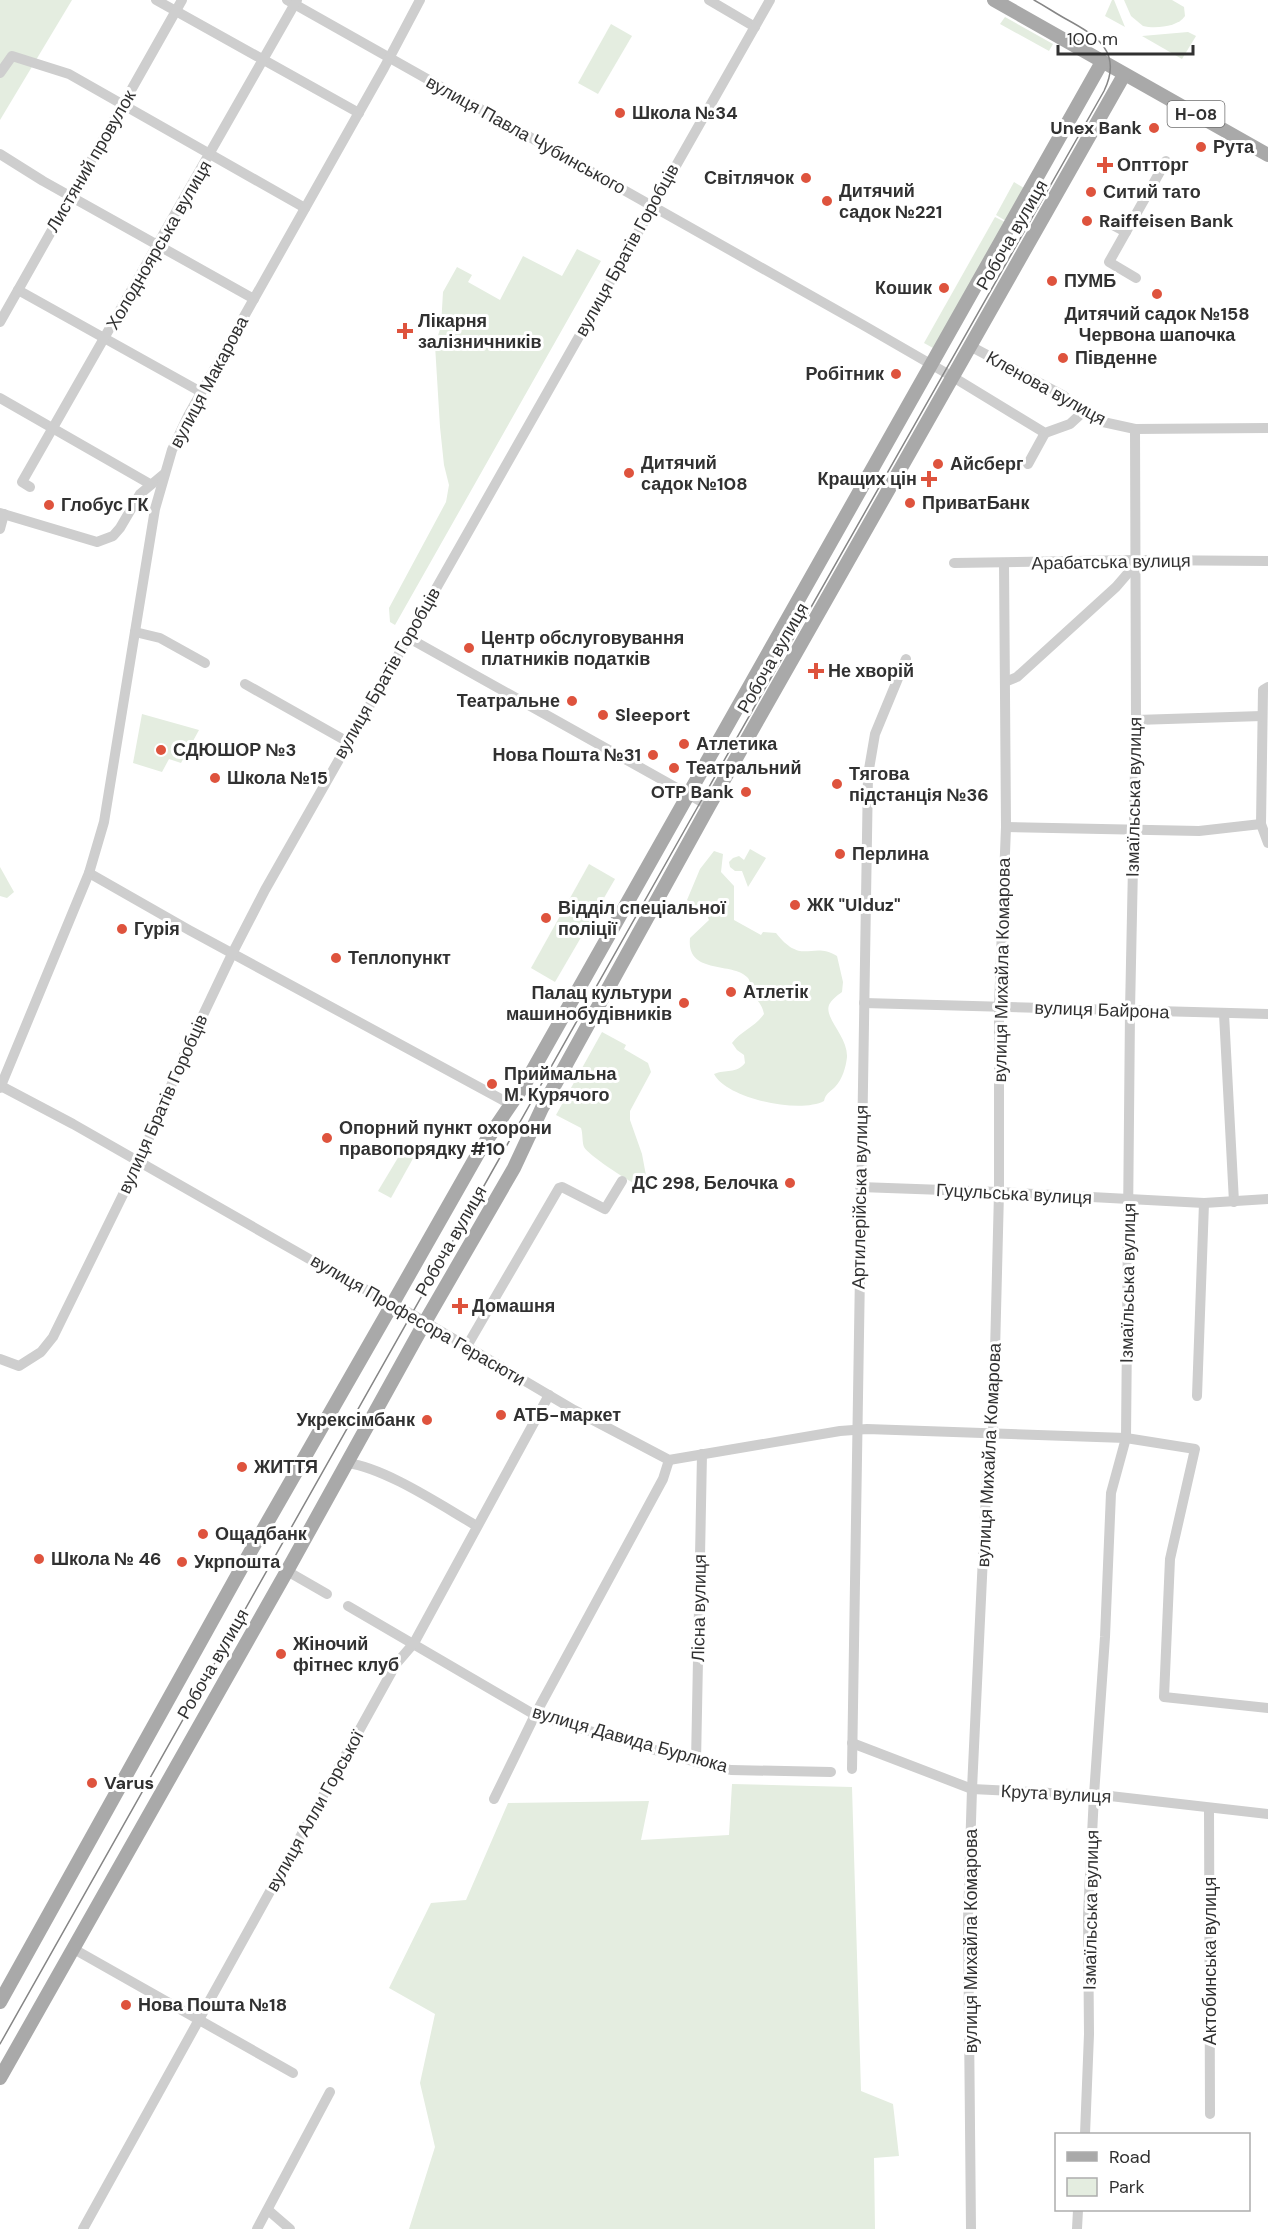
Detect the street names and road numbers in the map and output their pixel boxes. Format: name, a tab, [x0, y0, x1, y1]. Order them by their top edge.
street label: вулиця Павла Чубинського	[422, 70, 630, 200]
street label: Листяний провулок	[41, 86, 141, 236]
road number: Н-08	[1168, 101, 1224, 127]
street label: Холодноярська вулиця	[101, 156, 217, 334]
street label: вулиця Братів Горобців	[569, 159, 685, 341]
street label: Робоча вулиця	[971, 175, 1053, 295]
street label: вулиця Макарова	[164, 311, 254, 452]
street label: Кленова вулиця	[982, 345, 1110, 431]
street label: Арабатська вулиця	[1031, 549, 1191, 575]
street label: вулиця Братів Горобців	[328, 583, 446, 763]
street label: Робоча вулиця	[732, 598, 814, 718]
street label: Ізмаїльська вулиця	[1121, 717, 1147, 877]
street label: вулиця Михайла Комарова	[988, 856, 1016, 1083]
street label: вулиця Байрона	[1034, 996, 1171, 1024]
street label: вулиця Братів Горобців	[113, 1011, 213, 1197]
street label: Артилерійська вулиця	[846, 1105, 874, 1289]
street label: Гуцульська вулиця	[935, 1178, 1093, 1210]
street label: Робоча вулиця	[410, 1181, 492, 1301]
street label: Ізмаїльська вулиця	[1115, 1203, 1141, 1363]
street label: вулиця Професора Герасюти	[306, 1249, 530, 1391]
street label: вулиця Михайла Комарова	[971, 1341, 1007, 1568]
street label: Лісна вулиця	[686, 1554, 712, 1662]
street label: Робоча вулиця	[172, 1604, 254, 1724]
street label: вулиця Давида Бурлюка	[530, 1700, 731, 1779]
street label: вулиця Алли Горської	[261, 1726, 369, 1896]
street label: Крута вулиця	[1000, 1779, 1112, 1809]
street label: вулиця Михайла Комарова	[959, 1828, 983, 2053]
street label: Ізмаїльська вулиця	[1078, 1830, 1104, 1990]
street label: Актобинська вулиця	[1198, 1877, 1222, 2045]

